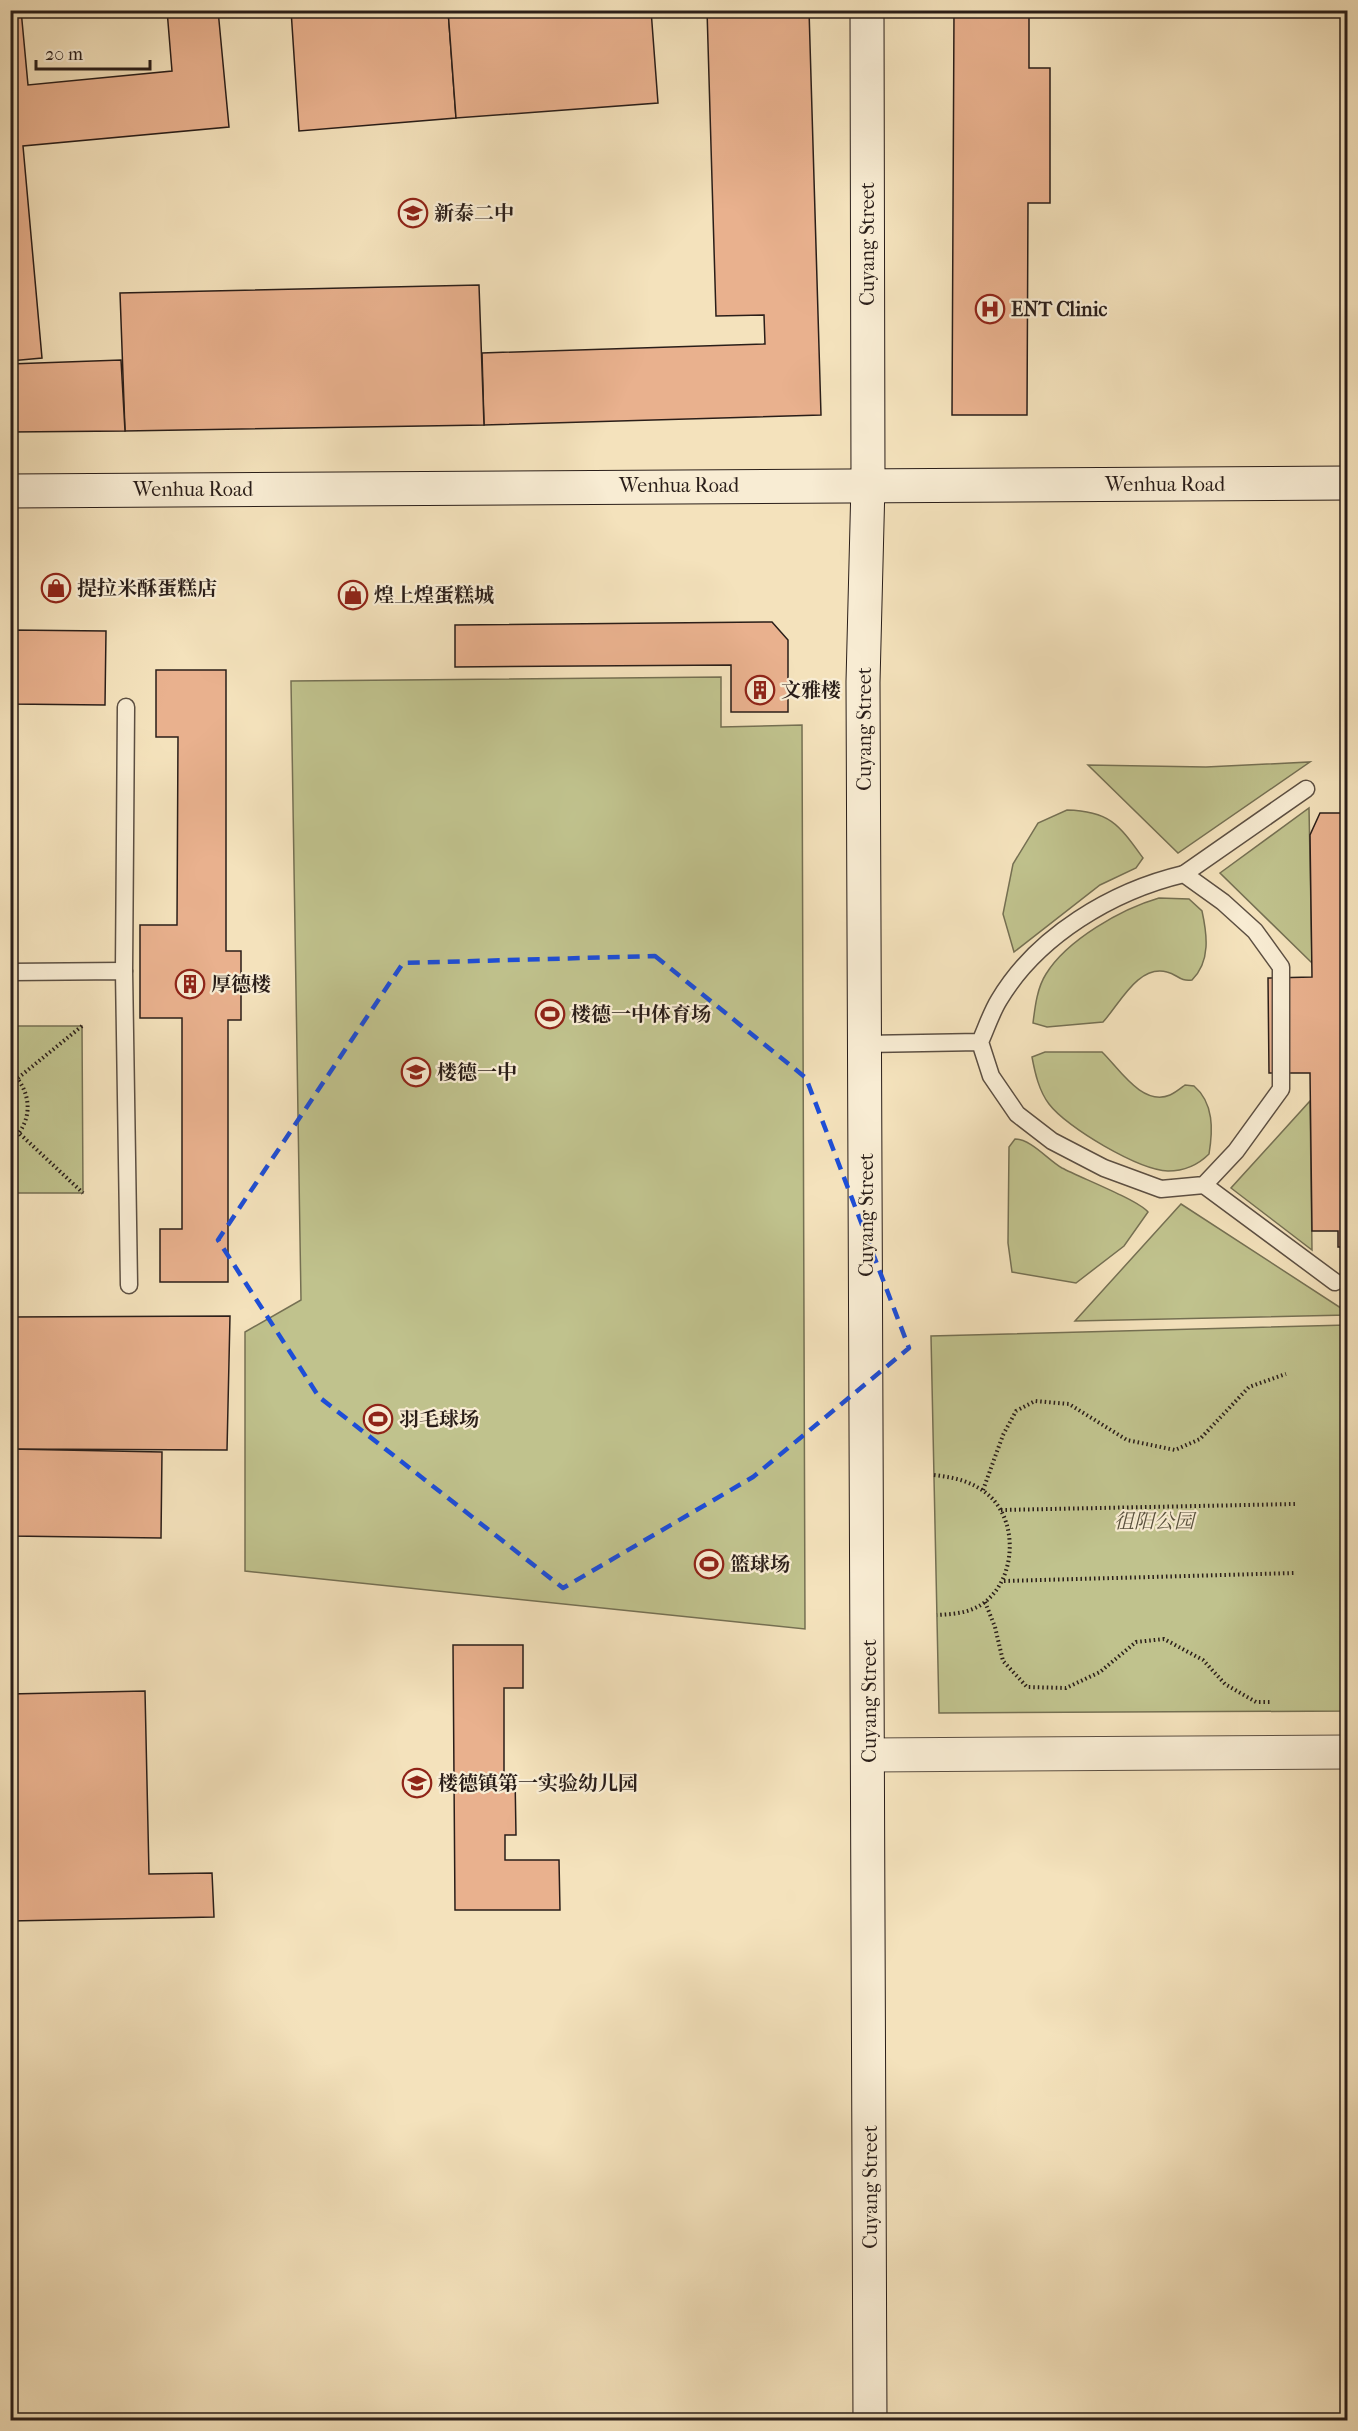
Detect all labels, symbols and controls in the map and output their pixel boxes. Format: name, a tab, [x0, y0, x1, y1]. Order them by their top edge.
scale bar	[36, 33, 150, 71]
text: 20 m	[45, 44, 83, 65]
street label: Cuyang Street	[856, 182, 879, 306]
school or university icon: 新泰二中	[397, 197, 429, 229]
place label: 新泰二中	[434, 202, 514, 225]
hospital icon: ENT Clinic	[974, 293, 1006, 325]
place label: ENT Clinic	[1011, 298, 1107, 321]
street label: Wenhua Road	[1104, 473, 1226, 496]
street label: Wenhua Road	[618, 474, 740, 497]
street label: Wenhua Road	[132, 478, 254, 501]
shop icon: 提拉米酥蛋糕店	[40, 572, 72, 604]
place label: 提拉米酥蛋糕店	[77, 577, 217, 600]
shop icon: 煌上煌蛋糕城	[337, 579, 369, 611]
place label: 煌上煌蛋糕城	[374, 584, 494, 607]
street label: Cuyang Street	[853, 667, 876, 791]
building icon: 文雅楼	[744, 674, 776, 706]
place label: 文雅楼	[781, 679, 841, 702]
building icon: 厚德楼	[174, 968, 206, 1000]
place label: 厚德楼	[211, 973, 271, 996]
sports icon: 楼德一中体育场	[534, 998, 566, 1030]
place label: 楼德一中体育场	[571, 1003, 711, 1026]
school or university icon: 楼德一中	[400, 1056, 432, 1088]
place label: 楼德一中	[437, 1061, 517, 1084]
street label: Cuyang Street	[855, 1153, 878, 1277]
sports icon: 羽毛球场	[362, 1403, 394, 1435]
place label: 羽毛球场	[399, 1408, 479, 1431]
park label: 徂阳公园	[1114, 1510, 1197, 1533]
sports icon: 篮球场	[693, 1548, 725, 1580]
place label: 篮球场	[730, 1553, 790, 1576]
street label: Cuyang Street	[858, 1639, 881, 1763]
school or university icon: 楼德镇第一实验幼儿园	[401, 1767, 433, 1799]
place label: 楼德镇第一实验幼儿园	[438, 1772, 638, 1795]
street label: Cuyang Street	[859, 2125, 882, 2249]

